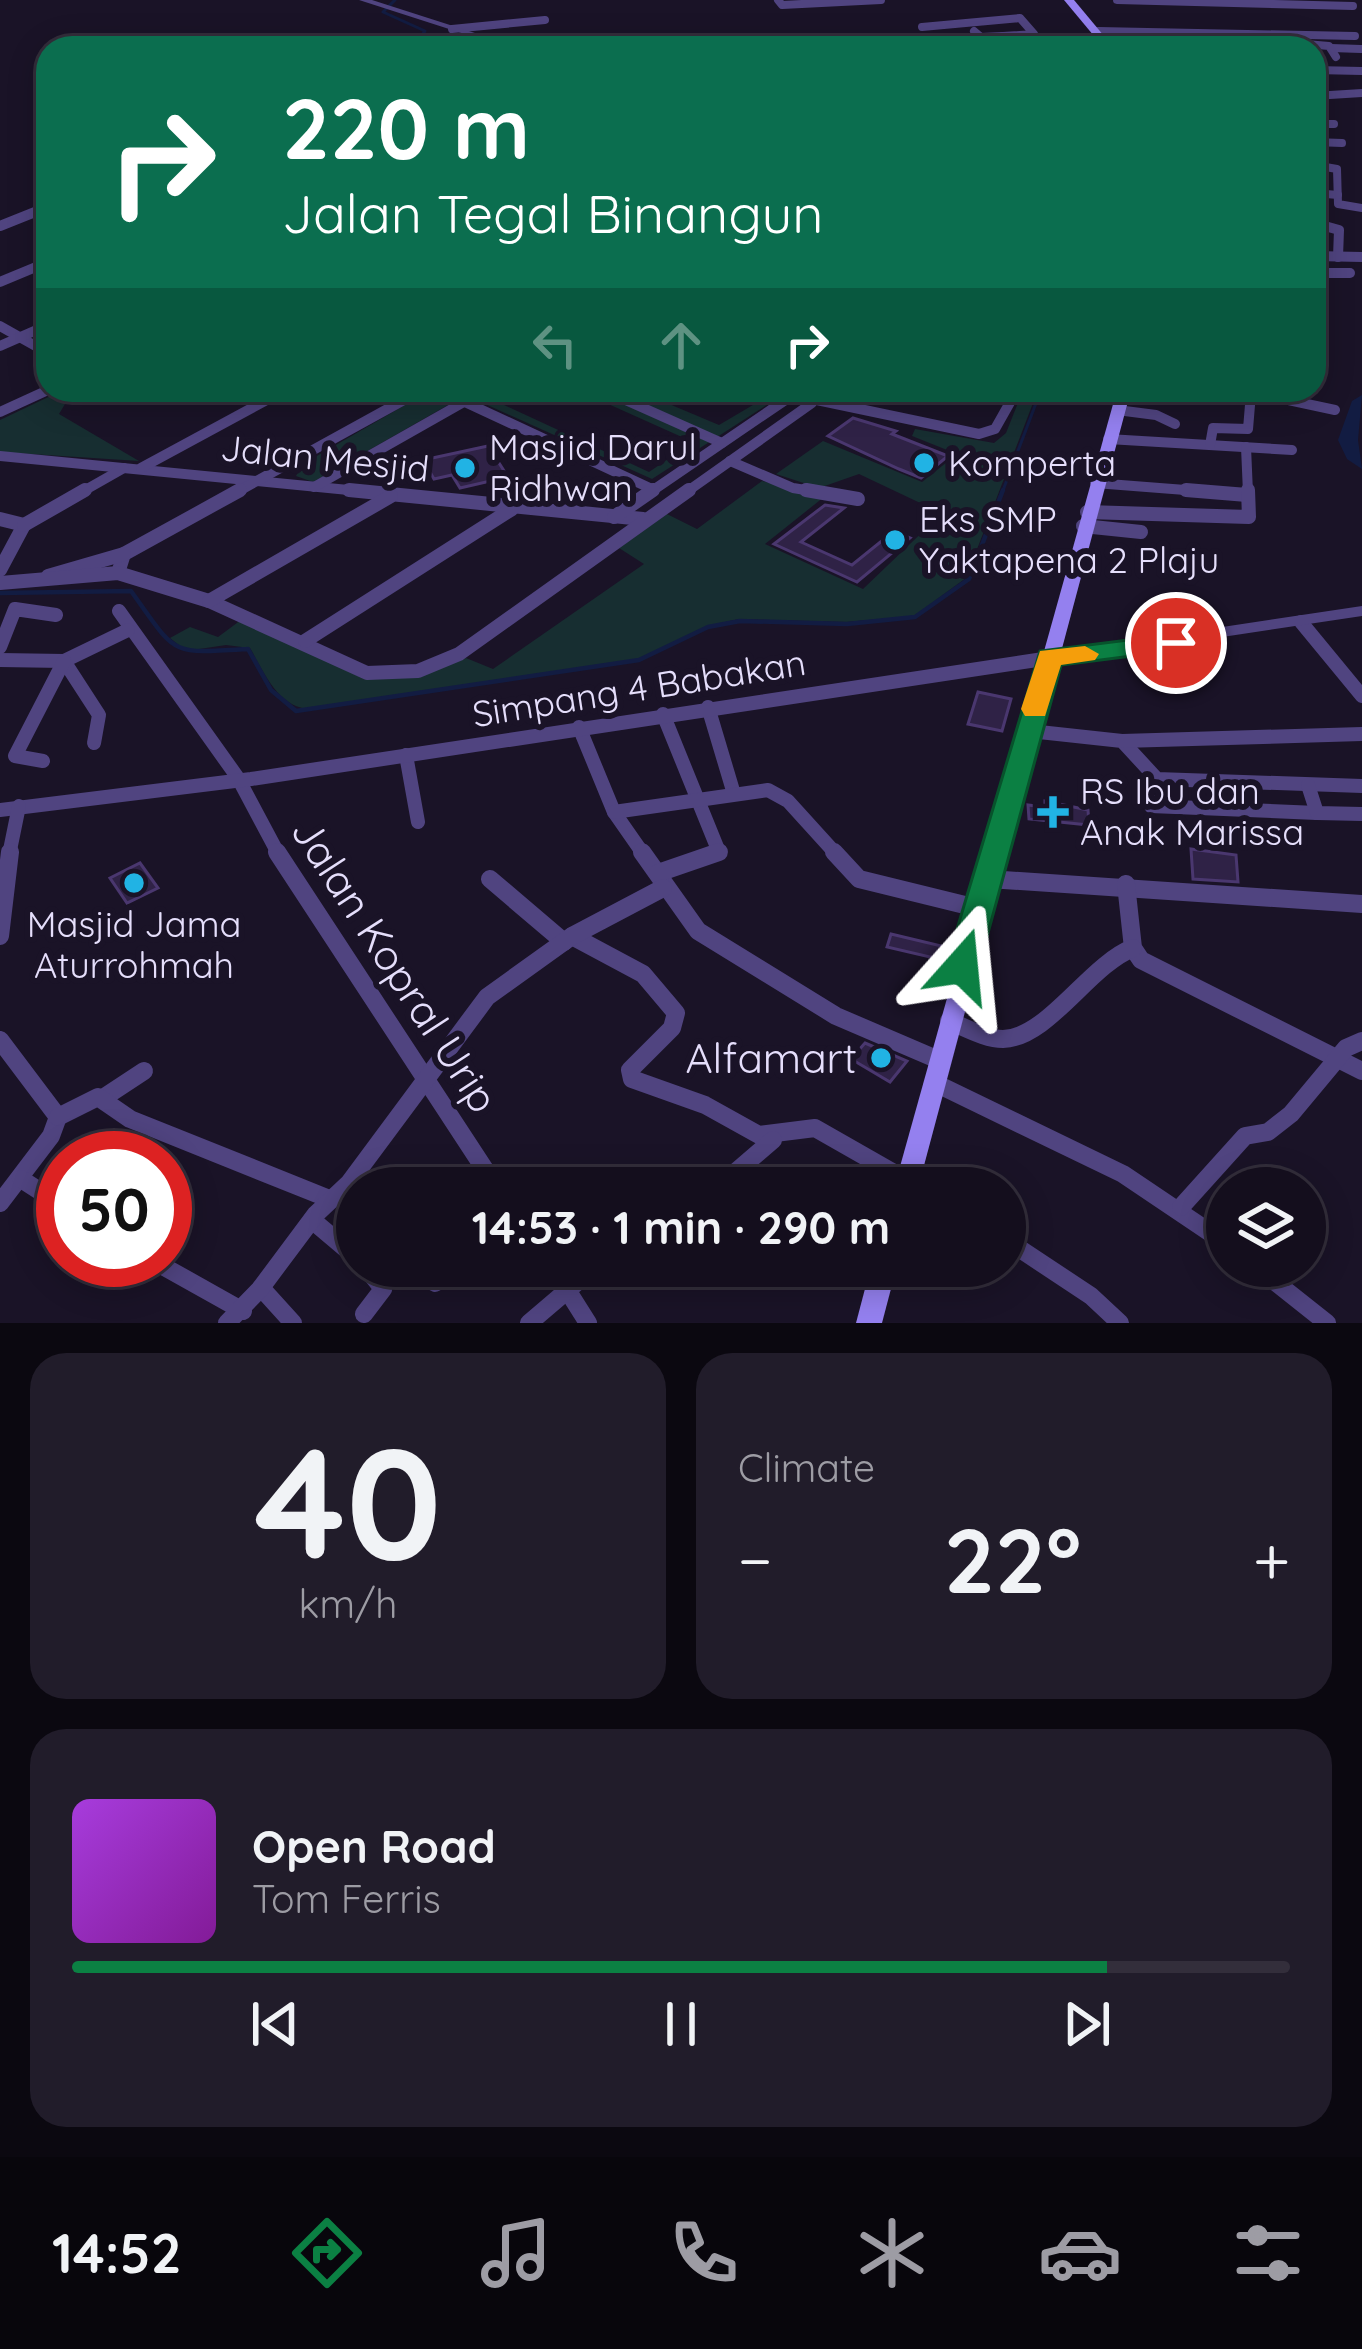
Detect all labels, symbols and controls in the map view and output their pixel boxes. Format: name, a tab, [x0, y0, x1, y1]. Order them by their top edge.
text: 220 m	[282, 75, 530, 180]
icon: right	[84, 84, 240, 240]
text: Jalan Tegal Binangun	[282, 179, 823, 247]
icon: left	[522, 312, 588, 378]
icon: ahead	[648, 312, 714, 378]
icon: right	[774, 312, 840, 378]
street label: Jalan Mesjid	[219, 424, 432, 491]
place label: Masjid Darul Ridhwan	[489, 424, 697, 510]
place label: Komperta	[948, 440, 1116, 485]
marker: Komperta	[911, 450, 937, 476]
marker: Masjid Darul Ridhwan	[452, 455, 478, 481]
place label: Eks SMP Yaktapena 2 Plaju	[919, 496, 1219, 582]
marker: Eks SMP Yaktapena 2 Plaju	[882, 527, 908, 553]
pin	[1125, 592, 1227, 694]
icon: arrive	[1143, 610, 1209, 676]
street label: Simpang 4 Babakan	[469, 639, 809, 736]
place label: RS Ibu dan Anak Marissa	[1080, 768, 1304, 854]
marker: RS Ibu dan Anak Marissa	[1037, 796, 1069, 828]
street label: Jalan Kopral Urip	[280, 807, 511, 1122]
marker: Masjid Jama Aturrohmah	[121, 870, 147, 896]
place label: Masjid Jama Aturrohmah	[27, 901, 241, 987]
position arrow	[899, 903, 1025, 1029]
place label: Alfamart	[685, 1031, 857, 1084]
marker: Alfamart	[868, 1045, 894, 1071]
speed limit sign: 50	[36, 1131, 192, 1287]
map controls	[1206, 1167, 1326, 1287]
button: layers	[1206, 1167, 1326, 1287]
text: 14:53 · 1 min · 290 m	[472, 1199, 890, 1255]
text: 40	[254, 1403, 442, 1598]
text: Climate	[738, 1443, 875, 1492]
text: 22°	[944, 1503, 1081, 1616]
text: −	[738, 1518, 772, 1601]
text: +	[1253, 1518, 1290, 1601]
text: km/h	[299, 1579, 397, 1628]
text: Open Road	[252, 1818, 496, 1874]
text: Tom Ferris	[252, 1874, 441, 1923]
icon: previous	[242, 1991, 308, 2057]
icon: pause	[648, 1991, 714, 2057]
icon: next	[1054, 1991, 1120, 2057]
icon: directions	[285, 2211, 369, 2295]
icon: music	[474, 2211, 558, 2295]
icon: phone	[662, 2211, 746, 2295]
icon: climate	[850, 2211, 934, 2295]
icon: car	[1038, 2211, 1122, 2295]
icon: filters	[1226, 2211, 1310, 2295]
text: 14:52	[52, 2219, 181, 2287]

